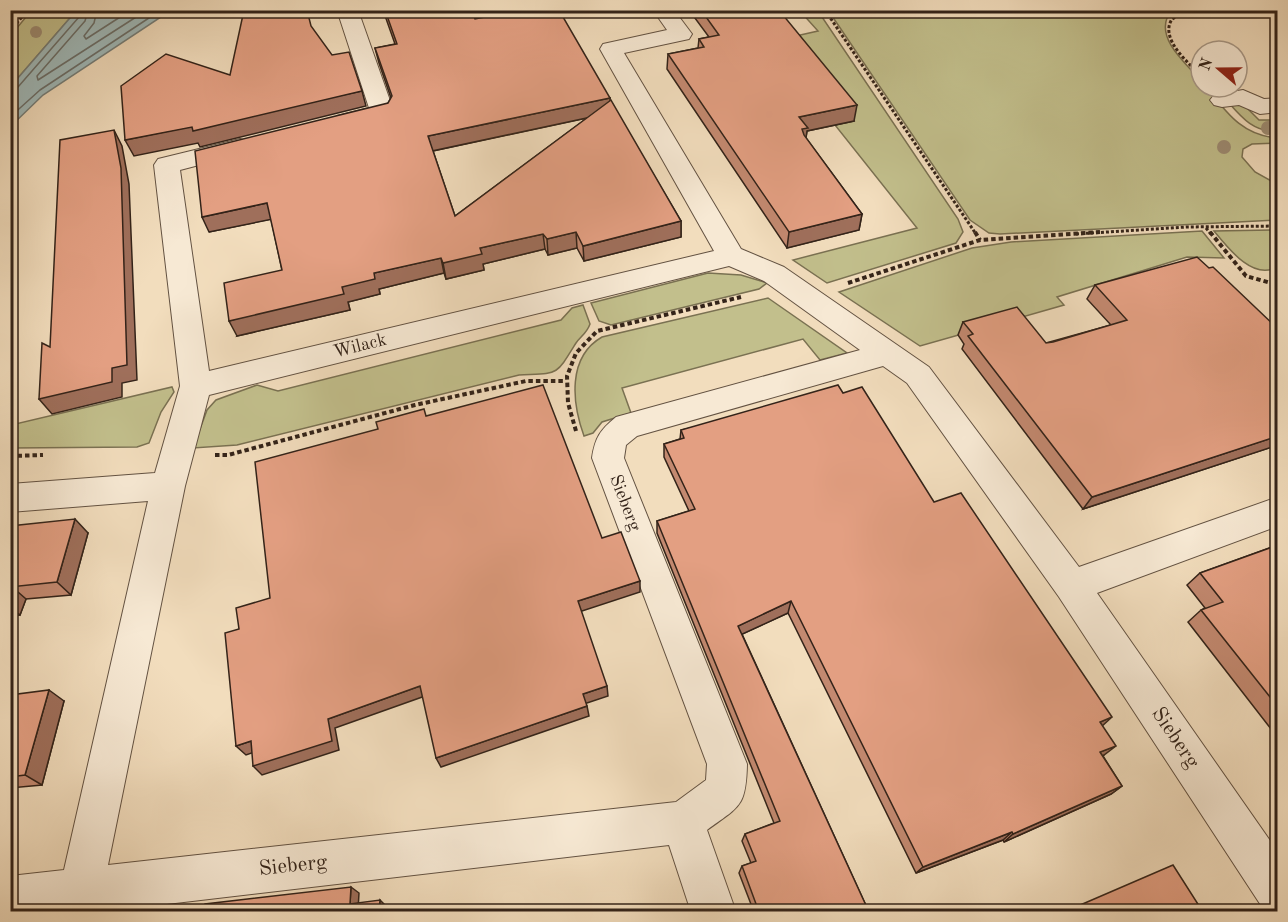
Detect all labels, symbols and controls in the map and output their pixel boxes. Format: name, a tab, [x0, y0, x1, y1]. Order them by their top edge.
north arrow	[1189, 39, 1249, 99]
text: N	[1197, 55, 1217, 73]
street label: Wilack	[331, 331, 389, 361]
street label: Sieberg	[606, 472, 644, 534]
street label: Sieberg	[1147, 704, 1203, 773]
street label: Sieberg	[258, 852, 329, 880]

